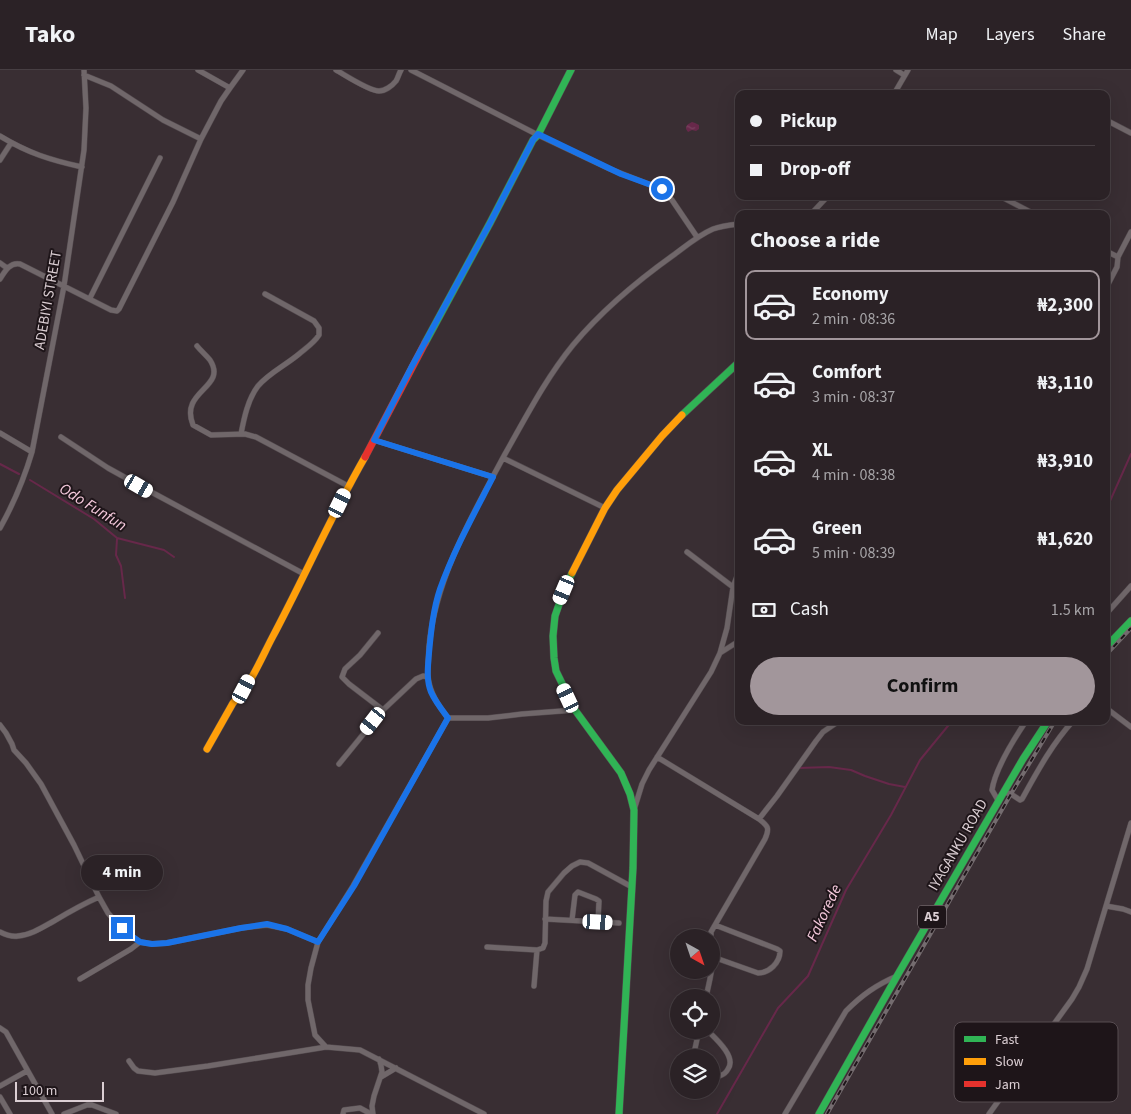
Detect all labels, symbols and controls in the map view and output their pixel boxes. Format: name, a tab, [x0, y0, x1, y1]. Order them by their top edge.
text: Tako	[25, 17, 75, 52]
text: Map	[926, 22, 958, 47]
text: Layers	[986, 22, 1035, 47]
text: Share	[1063, 22, 1106, 47]
text: Pickup	[780, 108, 837, 135]
text: Drop-off	[780, 156, 850, 183]
route start	[651, 178, 673, 200]
text: Choose a ride	[750, 224, 880, 256]
street label: ADEBIYI STREET	[29, 249, 67, 351]
text: Economy	[812, 281, 889, 308]
icon: car	[752, 283, 797, 328]
text: ₦2,300	[1037, 292, 1093, 319]
text: 2 min · 08:36	[812, 308, 895, 330]
text: Comfort	[812, 359, 882, 386]
icon: car	[752, 361, 797, 406]
text: ₦3,110	[1037, 370, 1093, 397]
text: 3 min · 08:37	[812, 386, 895, 408]
text: XL	[812, 437, 833, 464]
icon: car	[752, 439, 797, 484]
text: ₦3,910	[1037, 448, 1093, 475]
text: 4 min · 08:38	[812, 464, 895, 486]
car	[122, 472, 155, 500]
water label: Odo Funfun	[55, 478, 131, 536]
car	[326, 486, 353, 520]
text: Green	[812, 515, 862, 542]
icon: car	[752, 517, 797, 562]
text: ₦1,620	[1037, 526, 1093, 553]
text: 5 min · 08:39	[812, 542, 895, 564]
car	[551, 573, 576, 607]
icon: cash	[750, 596, 778, 624]
text: Cash	[790, 596, 829, 623]
text: 1.5 km	[1051, 599, 1095, 621]
button: Confirm	[750, 657, 1095, 715]
car	[230, 672, 257, 706]
car	[554, 681, 581, 715]
car	[357, 705, 388, 737]
street label: IYAGANKU ROAD	[923, 795, 993, 895]
callout: 4 min	[81, 856, 163, 890]
text: 4 min	[103, 861, 141, 883]
water label: Fakorede	[801, 881, 847, 945]
road number: A5	[918, 906, 946, 929]
car	[582, 914, 613, 930]
route end	[111, 917, 133, 939]
north arrow	[670, 929, 720, 979]
map controls	[670, 929, 720, 1099]
button: locate	[670, 989, 720, 1039]
legend	[954, 1022, 1118, 1102]
text: Fast	[995, 1030, 1019, 1050]
button: layers	[670, 1049, 720, 1099]
text: Slow	[995, 1052, 1024, 1072]
text: Jam	[995, 1075, 1020, 1095]
scale bar	[15, 1079, 104, 1102]
text: 100 m	[22, 1081, 57, 1101]

